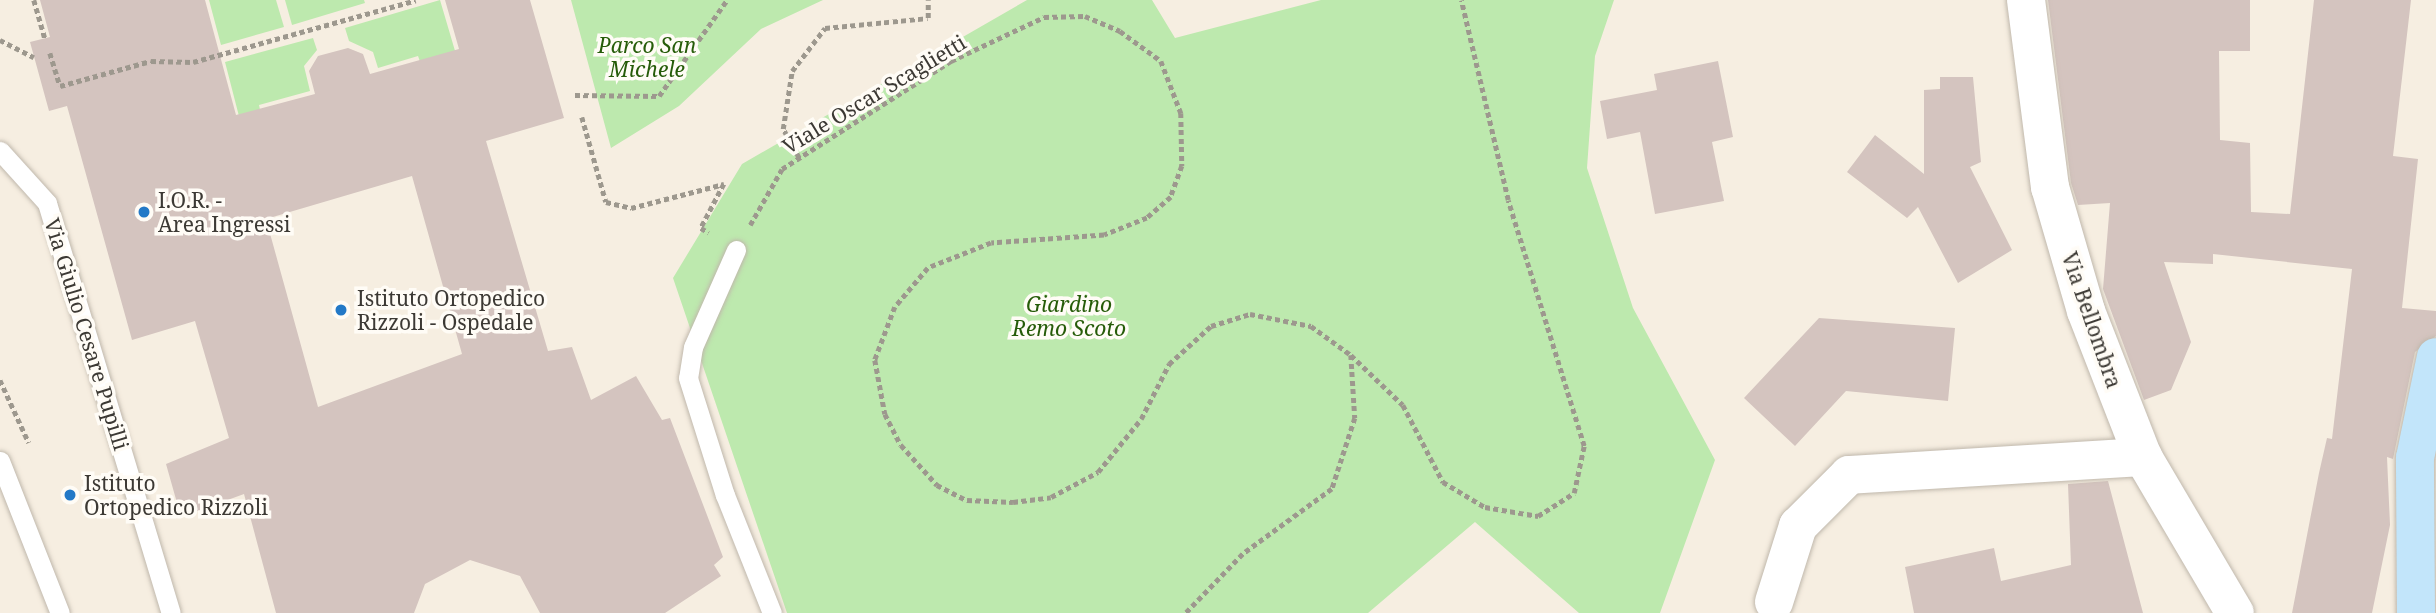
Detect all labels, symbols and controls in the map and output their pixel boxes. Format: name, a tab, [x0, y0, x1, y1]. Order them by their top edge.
street label: Viale Oscar Scaglietti	[778, 29, 970, 159]
park label: Parco San Michele	[598, 32, 696, 82]
place label: I.O.R. - Area Ingressi	[158, 187, 291, 237]
marker: I.O.R. - Area Ingressi	[136, 204, 152, 220]
street label: Via Giulio Cesare Pupilli	[40, 215, 134, 453]
street label: Via Bellombra	[2057, 249, 2127, 391]
place label: Istituto Ortopedico Rizzoli - Ospedale	[357, 285, 545, 335]
park label: Giardino Remo Scoto	[1012, 291, 1126, 341]
marker: Istituto Ortopedico Rizzoli - Ospedale	[331, 300, 351, 320]
place label: Istituto Ortopedico Rizzoli	[84, 470, 268, 520]
marker: Istituto Ortopedico Rizzoli	[62, 487, 78, 503]

